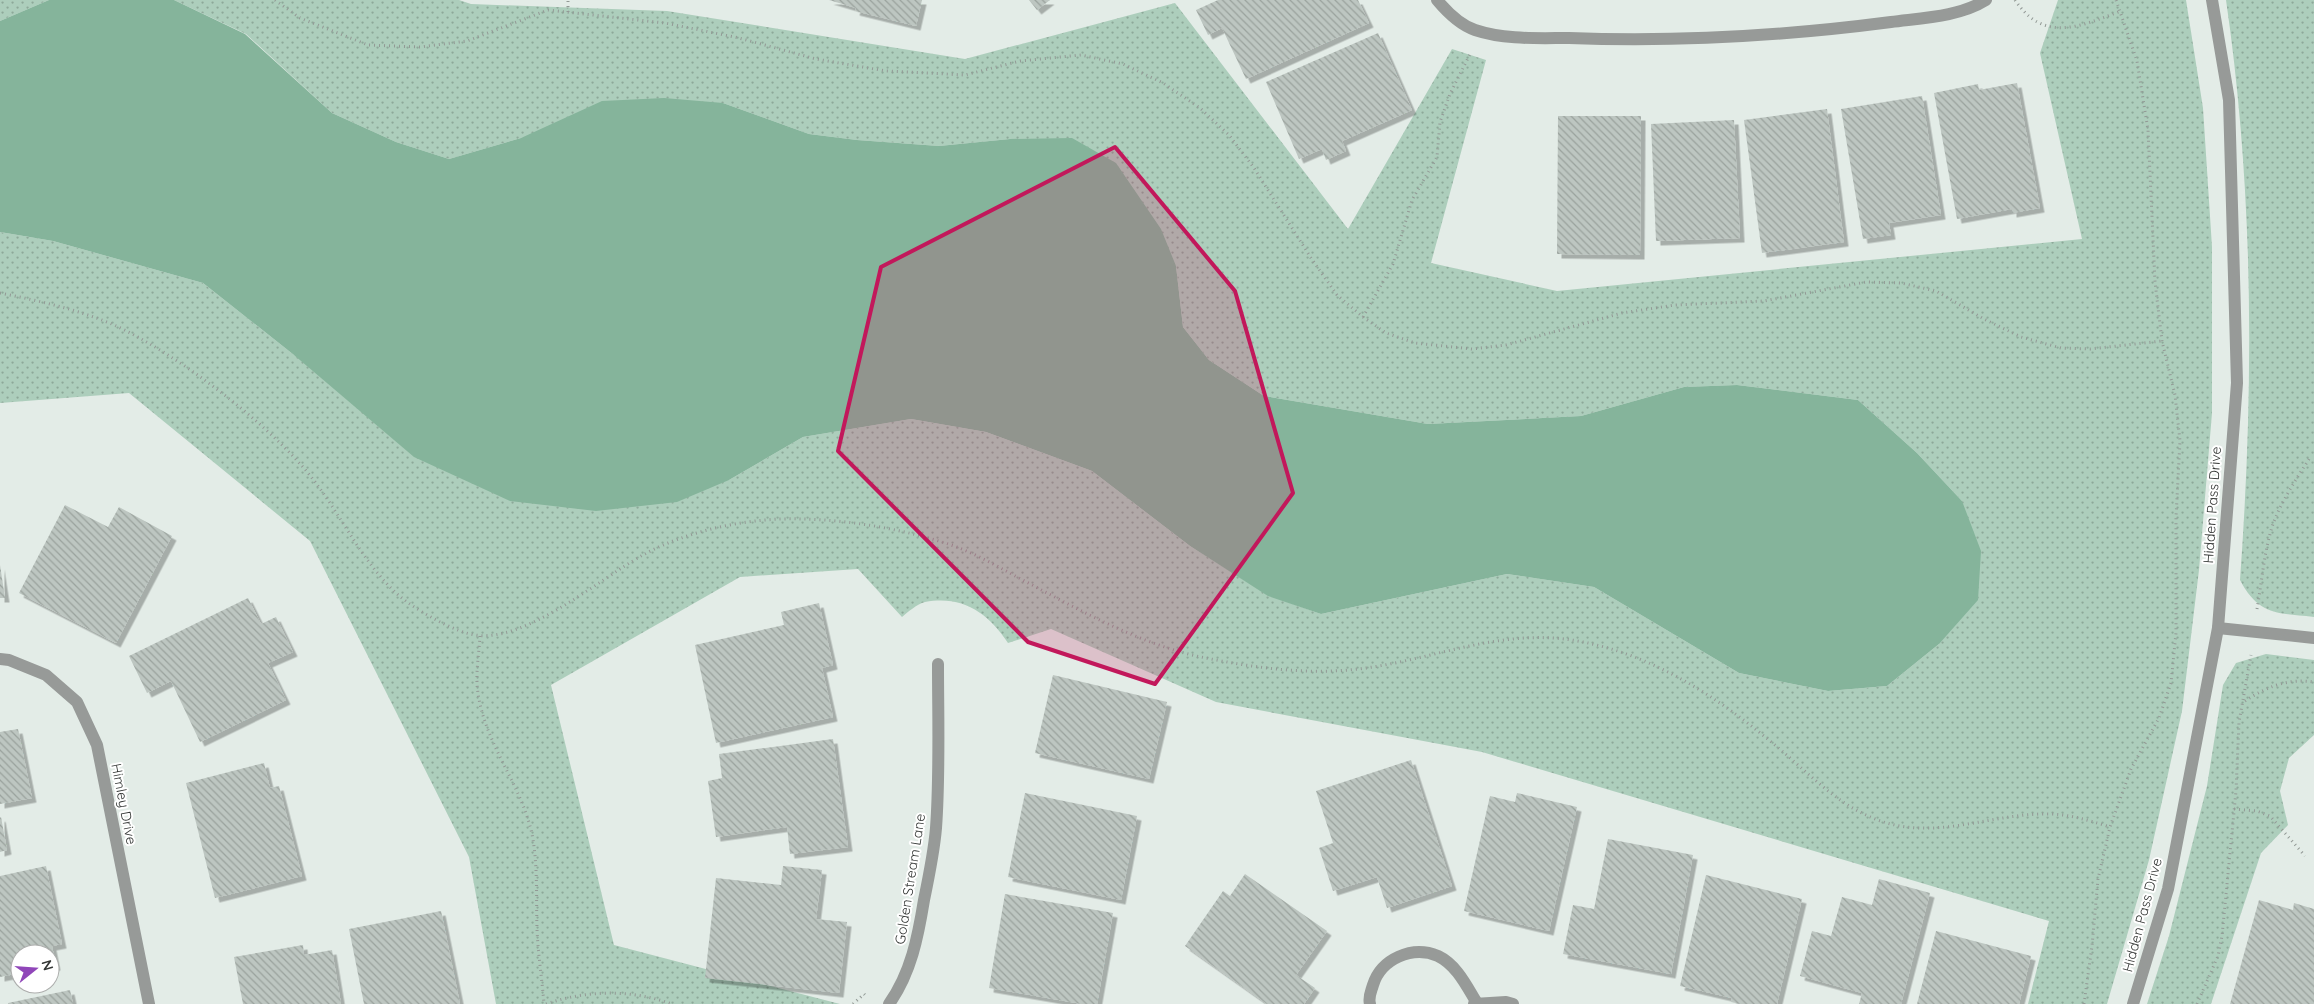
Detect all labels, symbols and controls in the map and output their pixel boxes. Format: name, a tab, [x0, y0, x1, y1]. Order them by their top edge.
street label: Hidden Pass Drive	[2199, 446, 2225, 564]
street label: Himley Drive	[107, 762, 141, 846]
street label: Golden Stream Lane	[891, 812, 929, 946]
street label: Hidden Pass Drive	[2118, 856, 2166, 974]
north arrow	[10, 944, 60, 994]
text: N	[37, 958, 58, 973]

